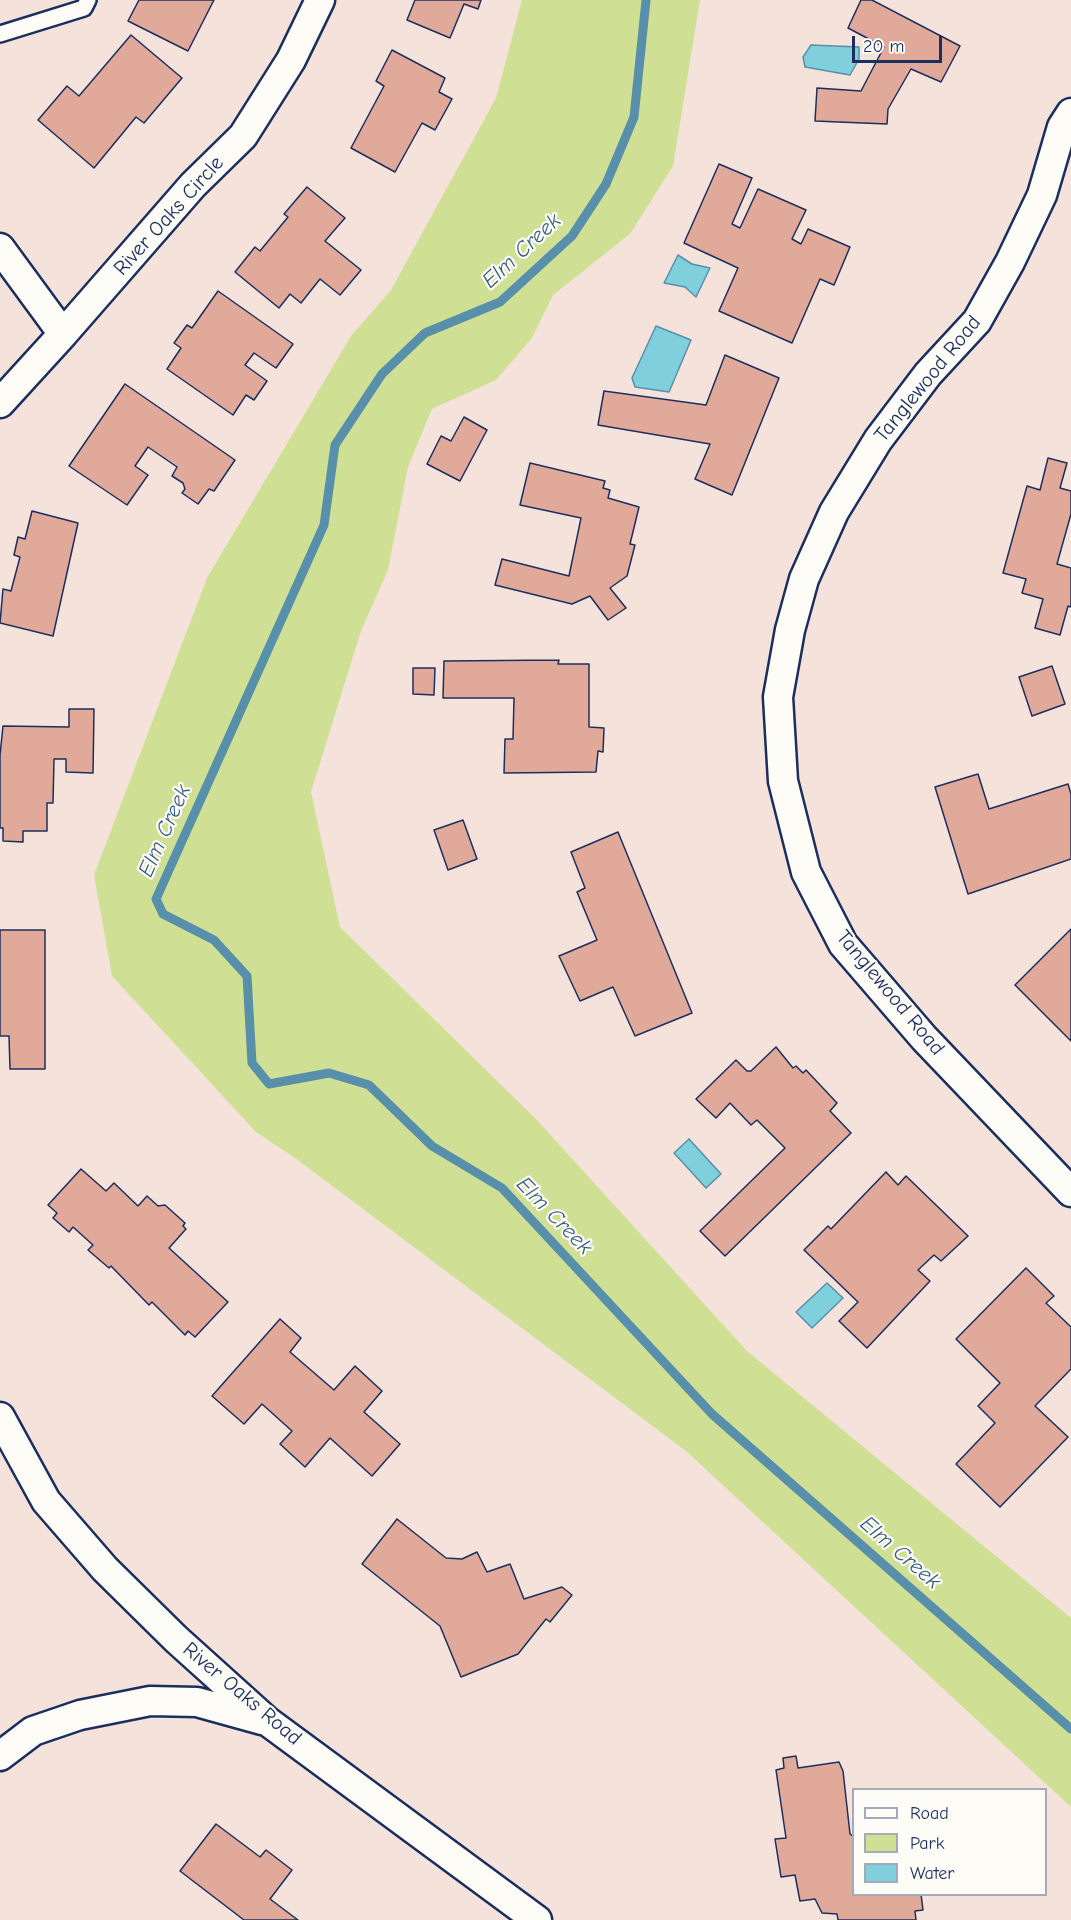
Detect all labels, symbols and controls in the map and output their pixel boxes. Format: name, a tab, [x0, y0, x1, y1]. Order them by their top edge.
scale bar	[855, 24, 945, 62]
text: 20 m	[863, 36, 904, 57]
street label: River Oaks Circle	[109, 151, 229, 281]
water label: Elm Creek	[477, 208, 567, 294]
street label: Tanglewood Road	[869, 311, 987, 447]
water label: Elm Creek	[133, 781, 197, 881]
street label: Tanglewood Road	[830, 925, 950, 1061]
water label: Elm Creek	[510, 1172, 598, 1260]
water label: Elm Creek	[854, 1511, 946, 1595]
street label: River Oaks Road	[178, 1637, 306, 1751]
legend	[852, 1788, 1047, 1896]
text: Road	[910, 1803, 949, 1824]
text: Park	[910, 1833, 944, 1854]
text: Water	[910, 1863, 954, 1884]

